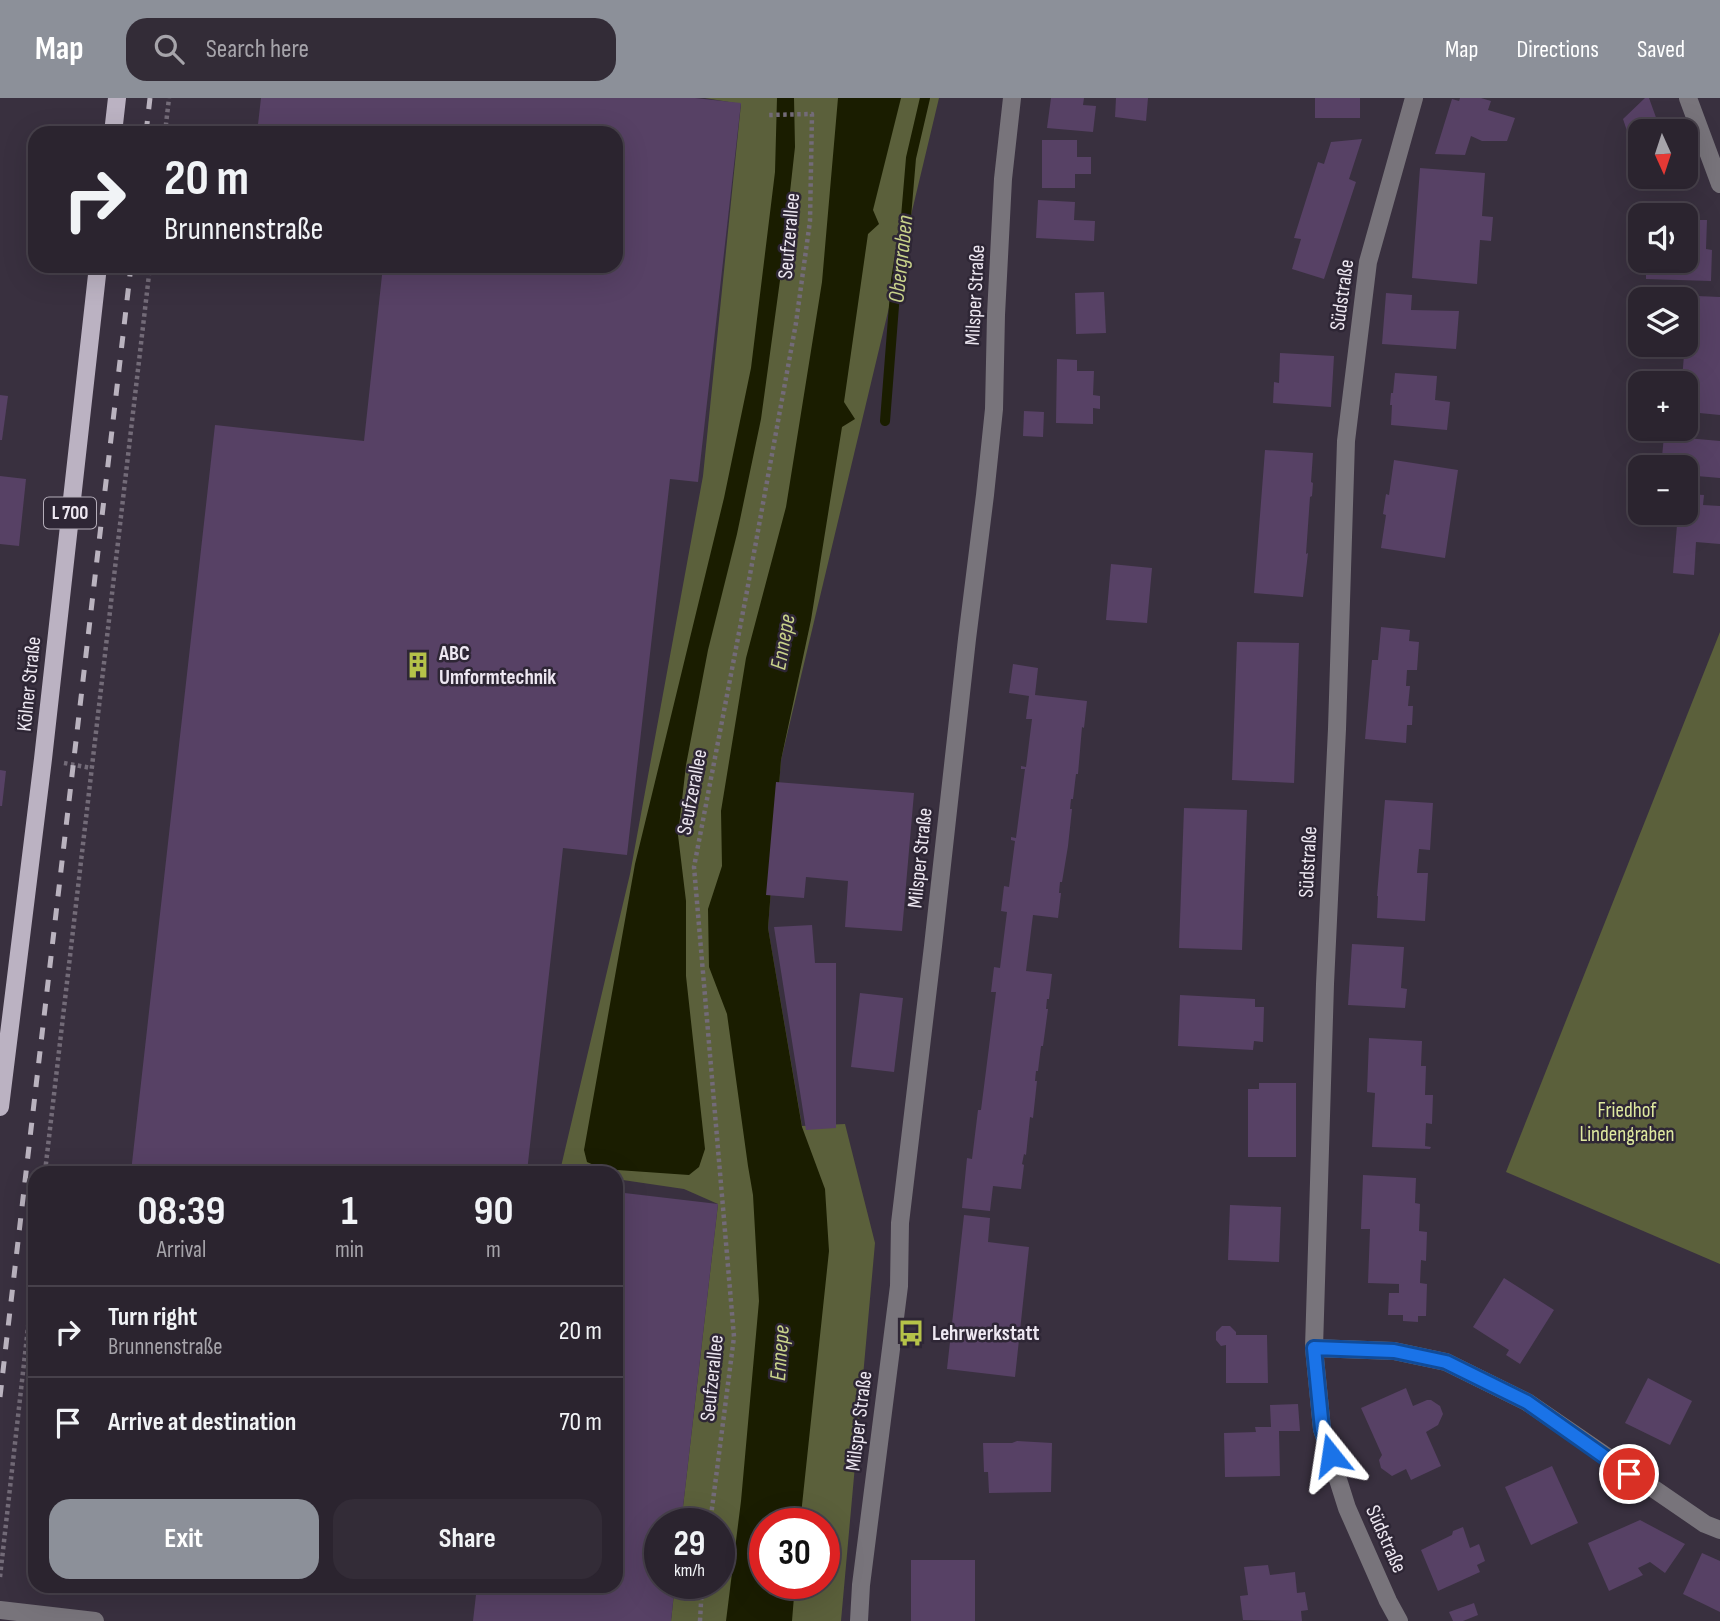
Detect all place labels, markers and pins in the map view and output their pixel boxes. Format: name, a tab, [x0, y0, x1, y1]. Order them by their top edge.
place label: ABC Umformtechnik	[438, 641, 556, 690]
building icon: ABC Umformtechnik	[403, 650, 433, 680]
bus stop icon: Lehrwerkstatt	[896, 1318, 926, 1348]
place label: Lehrwerkstatt	[932, 1321, 1039, 1346]
pin	[1599, 1444, 1659, 1504]

